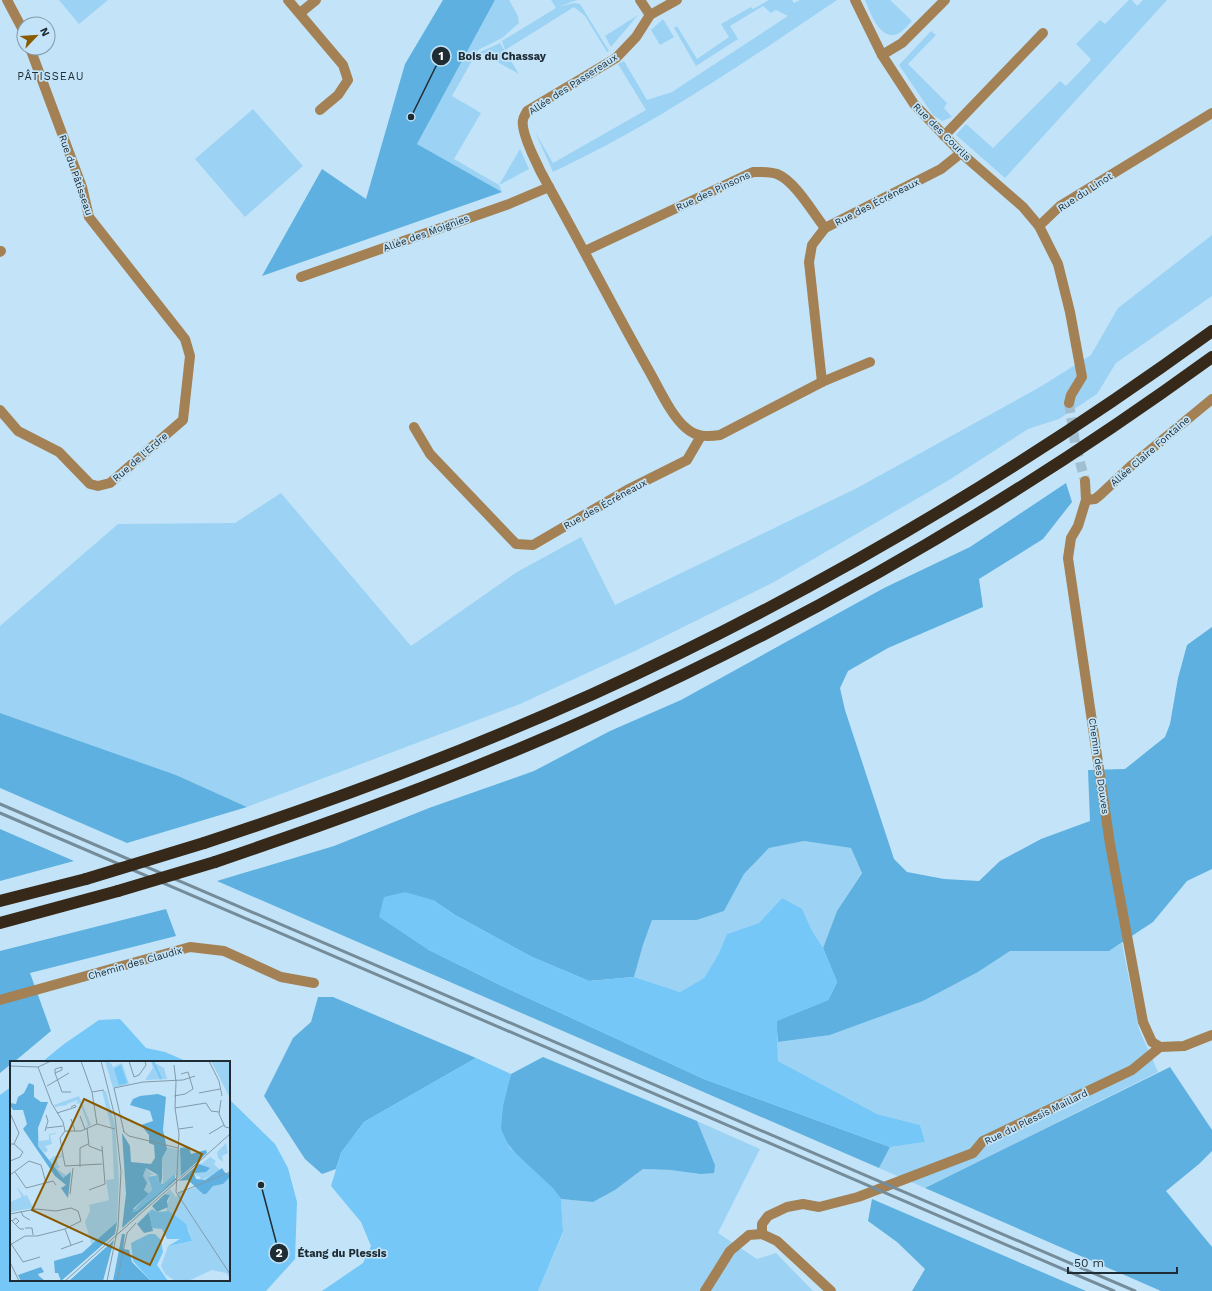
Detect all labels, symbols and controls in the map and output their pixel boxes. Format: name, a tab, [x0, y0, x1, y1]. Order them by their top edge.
north arrow	[16, 16, 56, 56]
text: N	[37, 26, 52, 38]
callout: Bois du Chassay	[431, 44, 554, 67]
text: 1	[438, 49, 444, 63]
text: Bois du Chassay	[458, 50, 547, 63]
street label: Allée des Passereaux	[527, 51, 619, 117]
district label: PÂTISSEAU	[17, 69, 85, 83]
street label: Rue des Courlis	[911, 101, 973, 163]
street label: Rue du Pâtisseau	[57, 133, 95, 217]
street label: Rue des Pinsons	[674, 169, 752, 213]
street label: Rue du Linot	[1056, 170, 1115, 214]
street label: Rue des Écréneaux	[833, 176, 921, 228]
street label: Allée des Moignies	[381, 212, 471, 254]
street label: Allée Claire Fontaine	[1108, 414, 1192, 488]
street label: Rue de l'Erdre	[110, 430, 170, 484]
street label: Rue des Écréneaux	[562, 477, 648, 531]
street label: Chemin des Douves	[1087, 717, 1111, 815]
street label: Chemin des Claudix	[87, 944, 183, 982]
inset map	[10, 1061, 230, 1281]
street label: Rue du Plessis Maillard	[983, 1087, 1089, 1147]
callout: Étang du Plessis	[269, 1241, 395, 1264]
text: 2	[275, 1246, 283, 1260]
text: Étang du Plessis	[297, 1247, 387, 1260]
scale bar	[1068, 1249, 1177, 1275]
text: 50 m	[1074, 1256, 1104, 1270]

